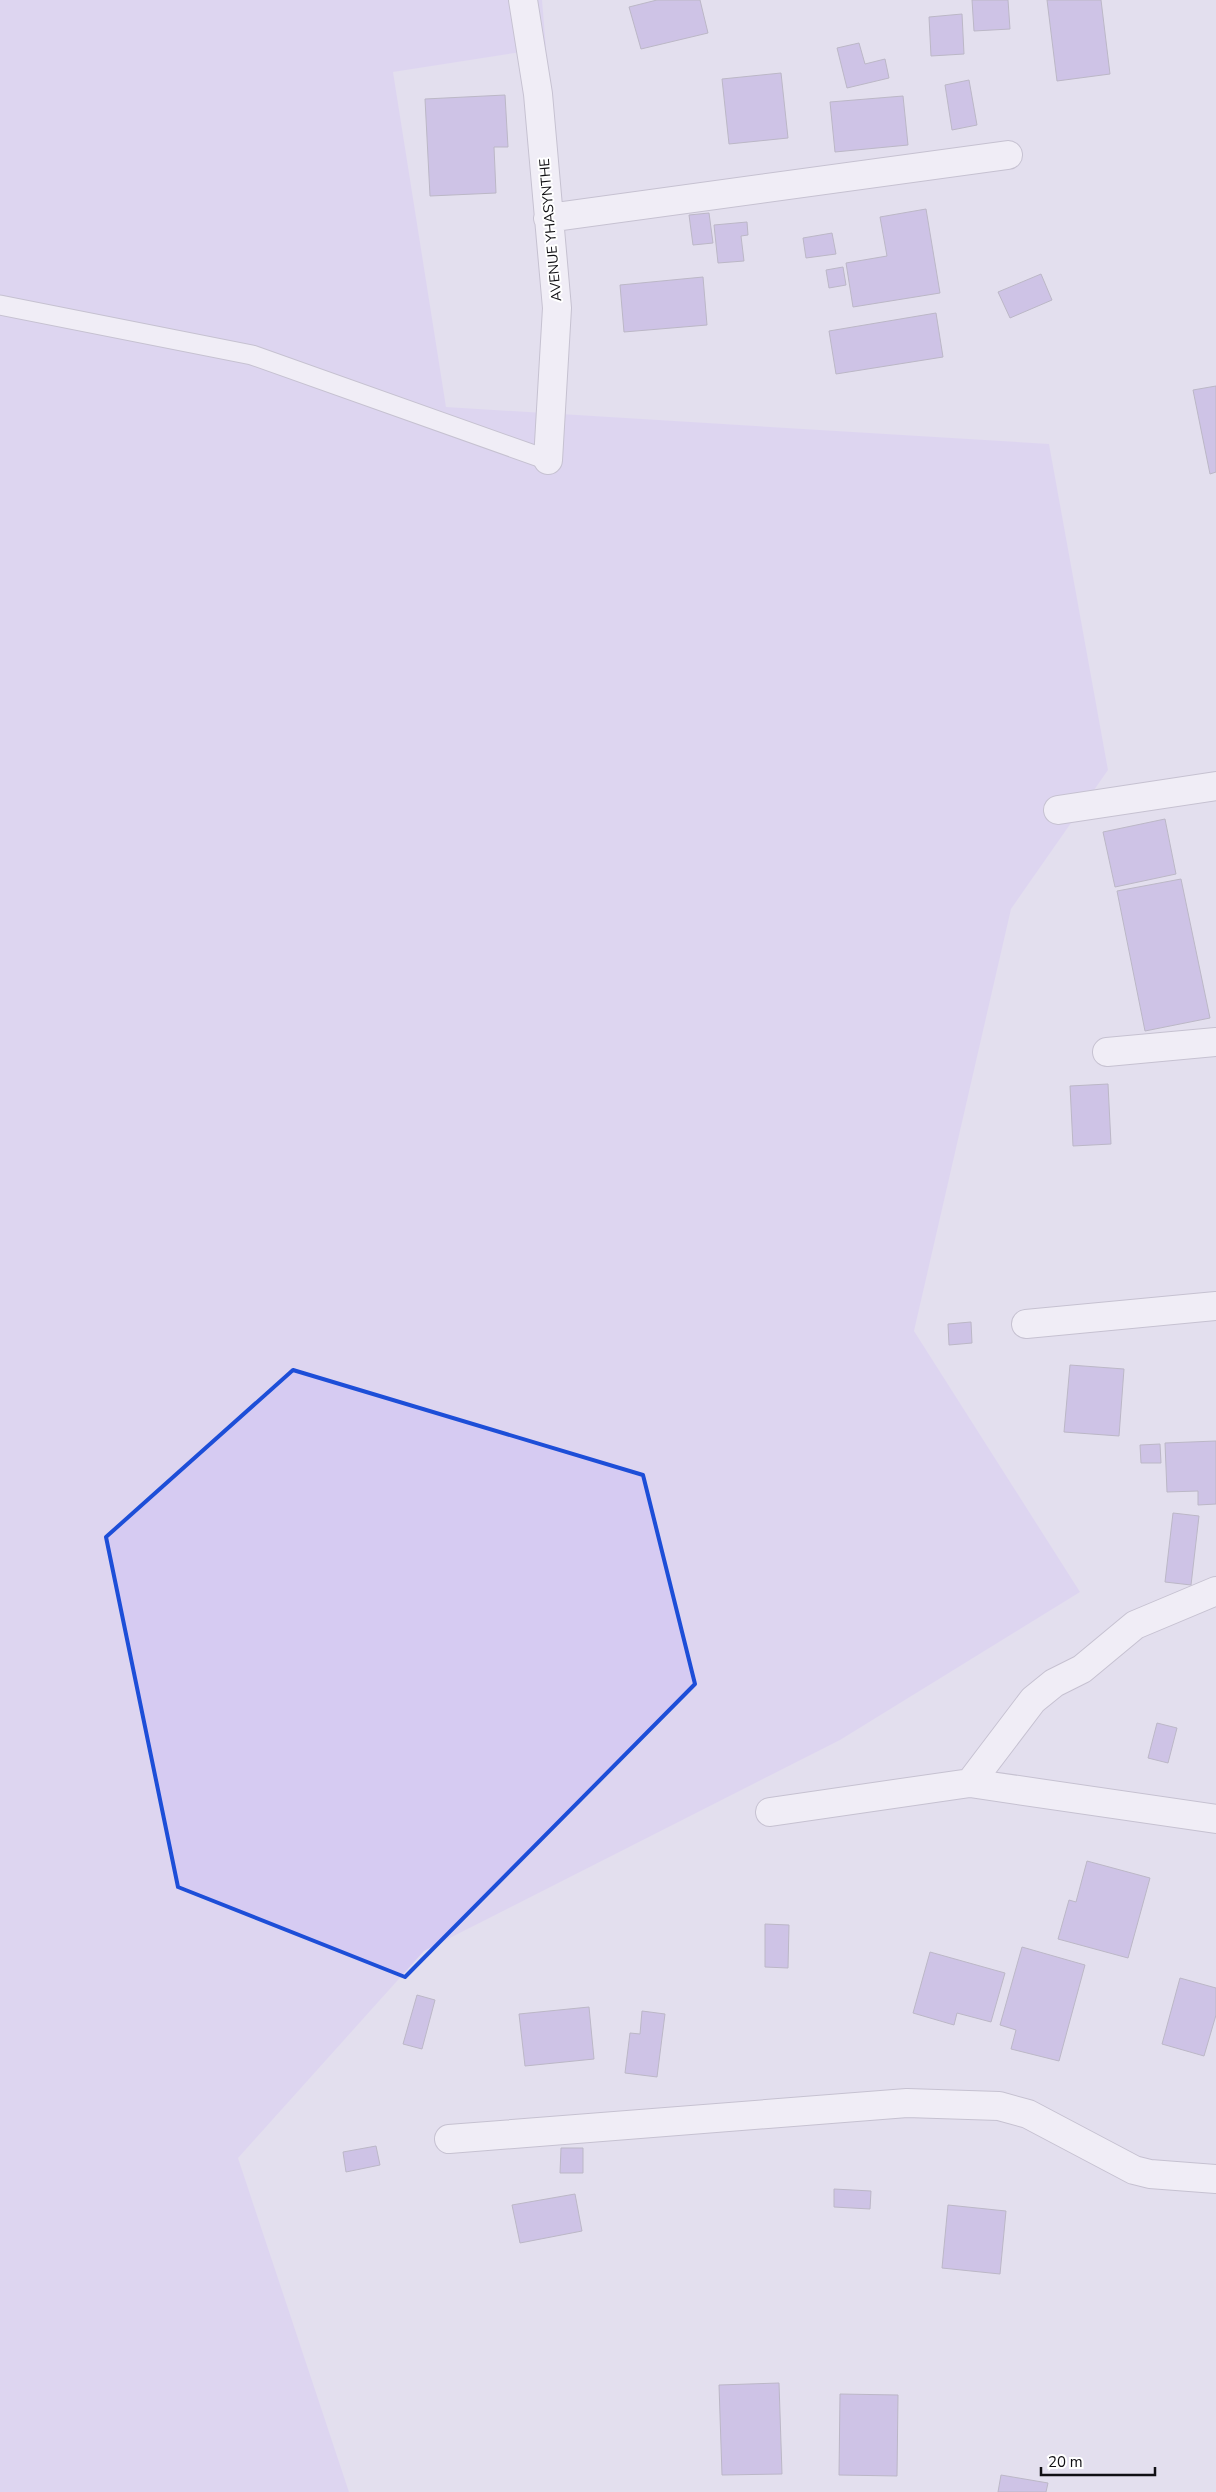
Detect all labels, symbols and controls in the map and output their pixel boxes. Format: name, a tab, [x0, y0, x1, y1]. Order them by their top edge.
street label: AVENUE YHASYNTHE	[535, 158, 566, 302]
scale bar	[1041, 2444, 1155, 2476]
text: 20 m	[1048, 2452, 1083, 2472]

